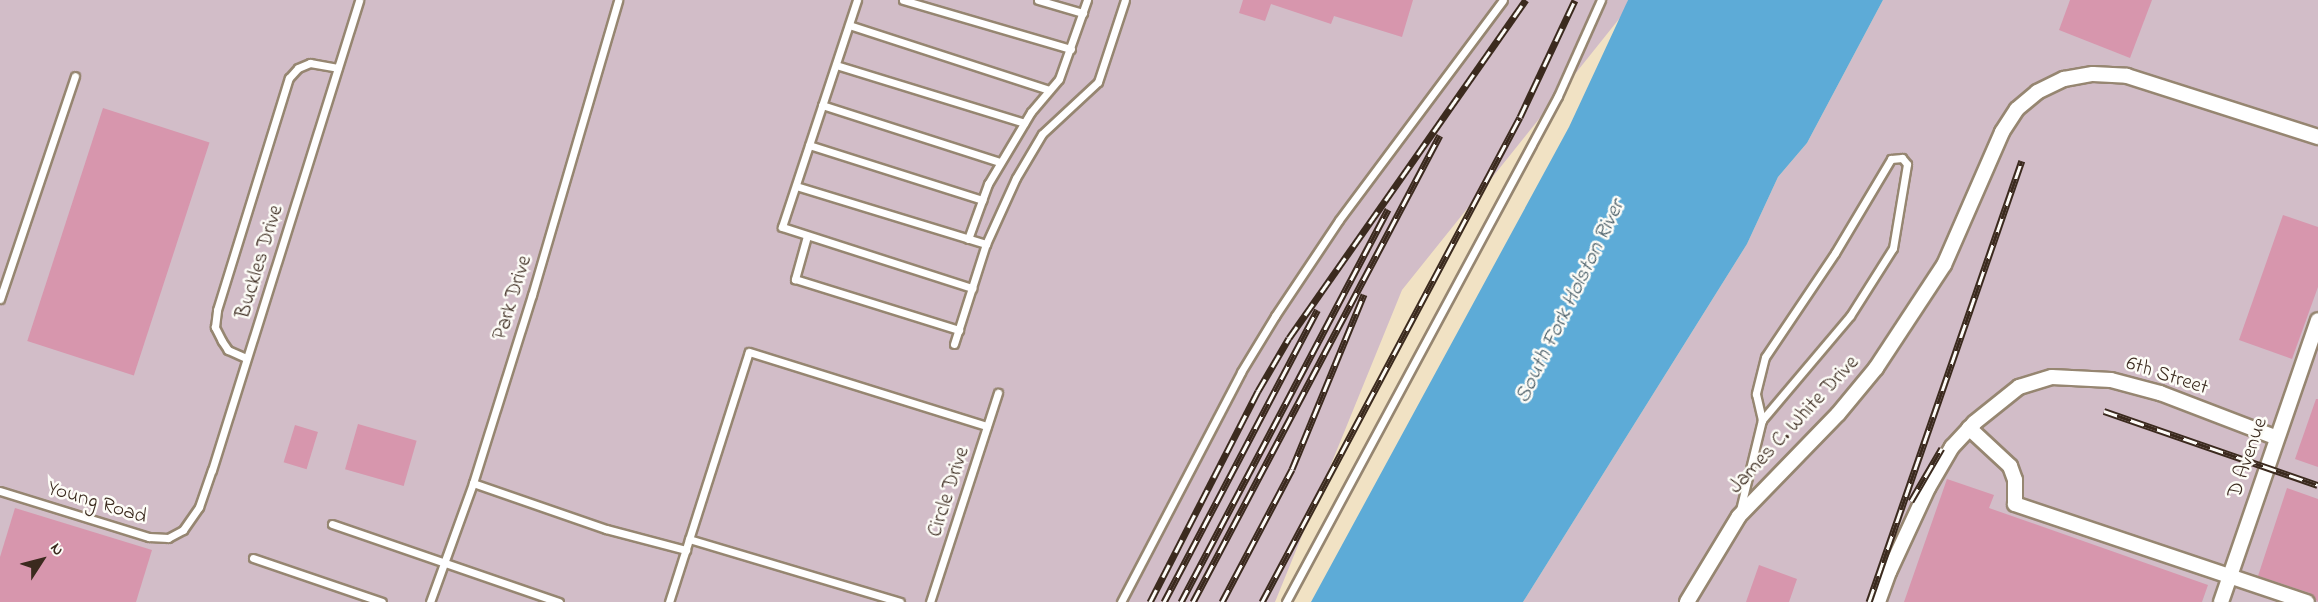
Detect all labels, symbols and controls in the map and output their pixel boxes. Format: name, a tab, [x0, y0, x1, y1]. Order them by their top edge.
water label: South Fork Holston River	[1510, 196, 1632, 408]
street label: Buckles Drive	[231, 202, 289, 322]
street label: Park Drive	[488, 253, 538, 343]
street label: James C. White Drive	[1723, 351, 1865, 499]
street label: 6th Street	[2123, 351, 2211, 401]
street label: D Avenue	[2223, 414, 2273, 502]
street label: Circle Drive	[923, 444, 975, 540]
street label: Young Road	[44, 476, 150, 530]
north arrow	[12, 530, 72, 590]
text: N	[44, 538, 69, 561]

